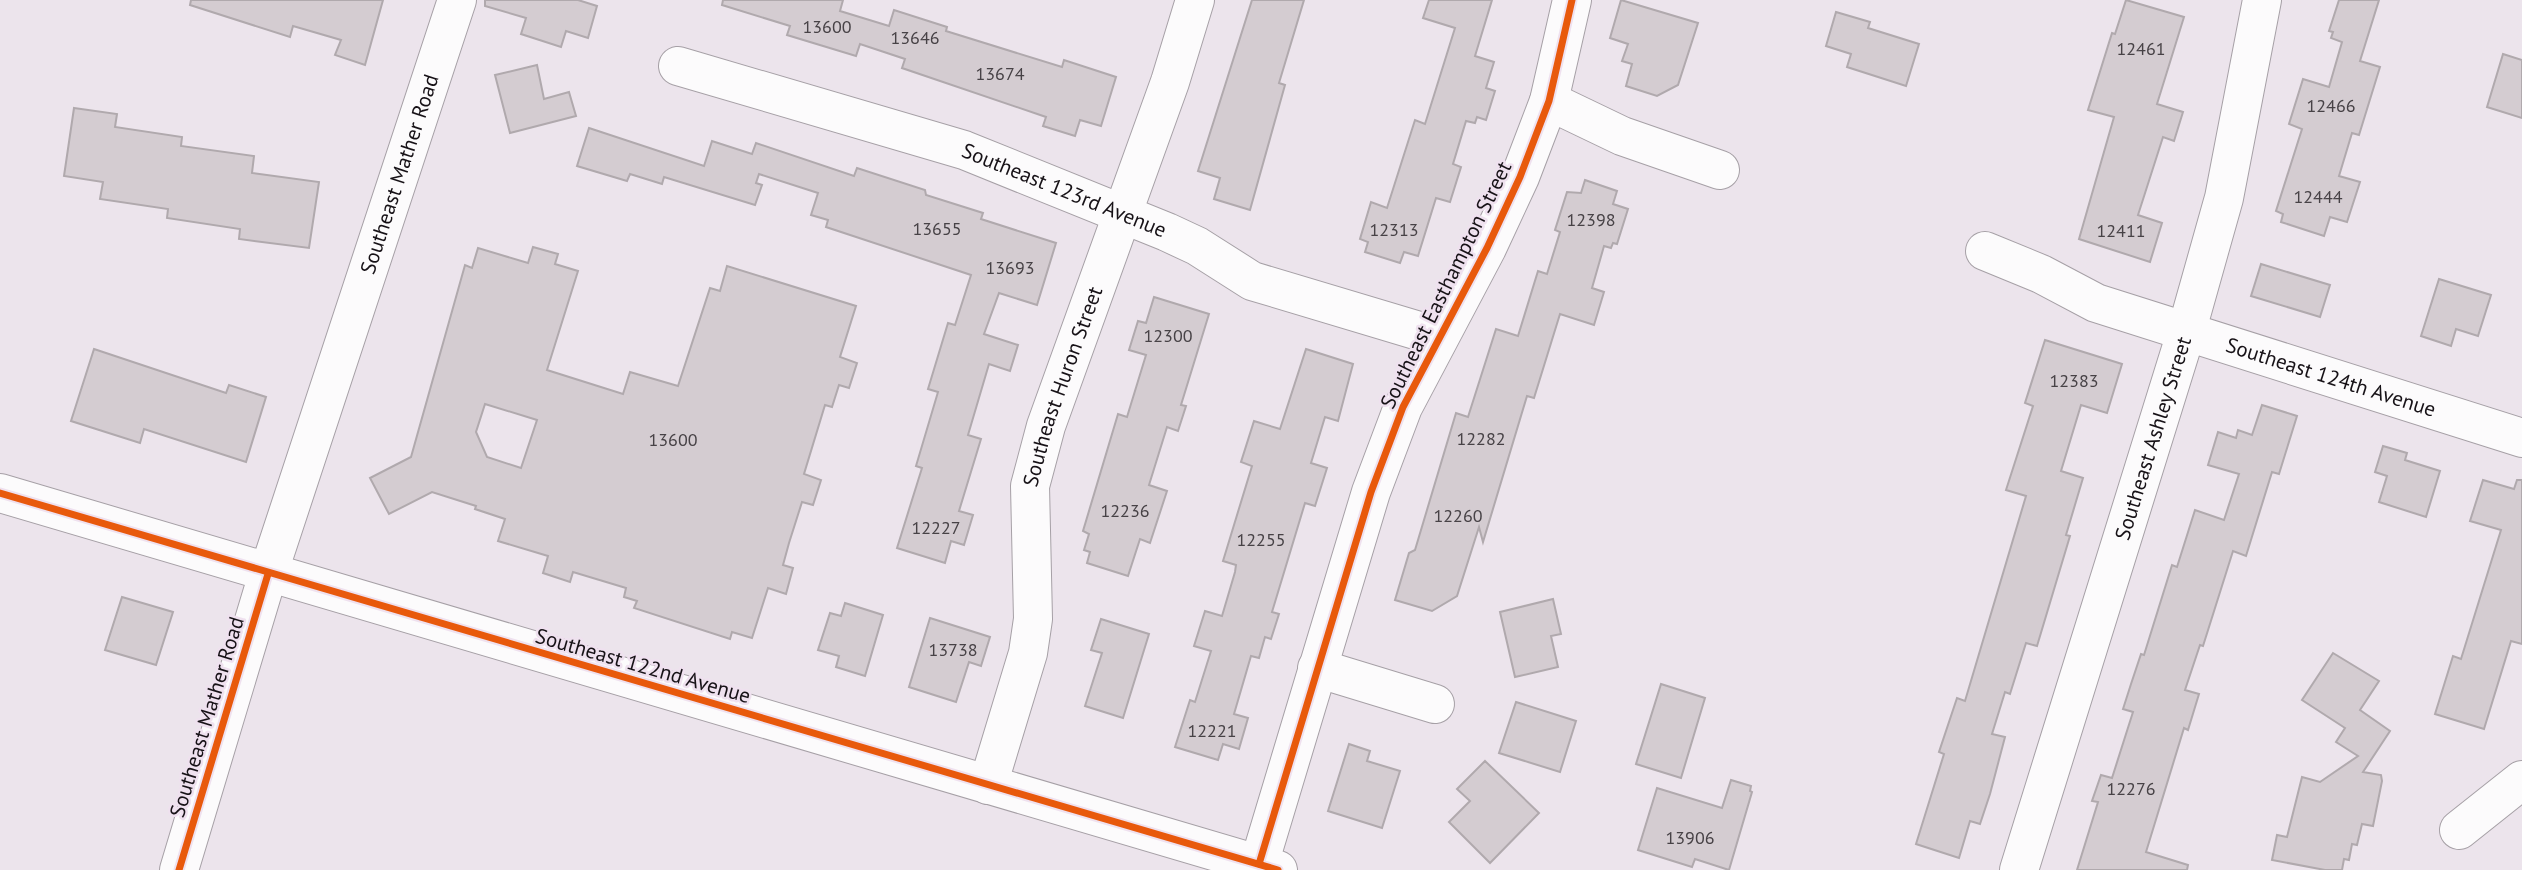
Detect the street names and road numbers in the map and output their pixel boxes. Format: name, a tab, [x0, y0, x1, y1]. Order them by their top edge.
street label: Southeast Mather Road	[354, 71, 445, 277]
street label: Southeast 123rd Avenue	[958, 137, 1171, 243]
street label: Southeast Easthampton Street	[1374, 157, 1517, 413]
street label: Southeast Huron Street	[1016, 283, 1108, 490]
street label: Southeast 124th Avenue	[2223, 331, 2439, 423]
street label: Southeast Ashley Street	[2108, 333, 2197, 543]
street label: Southeast Mather Road	[163, 613, 250, 820]
street label: Southeast 122nd Avenue	[532, 622, 754, 709]

